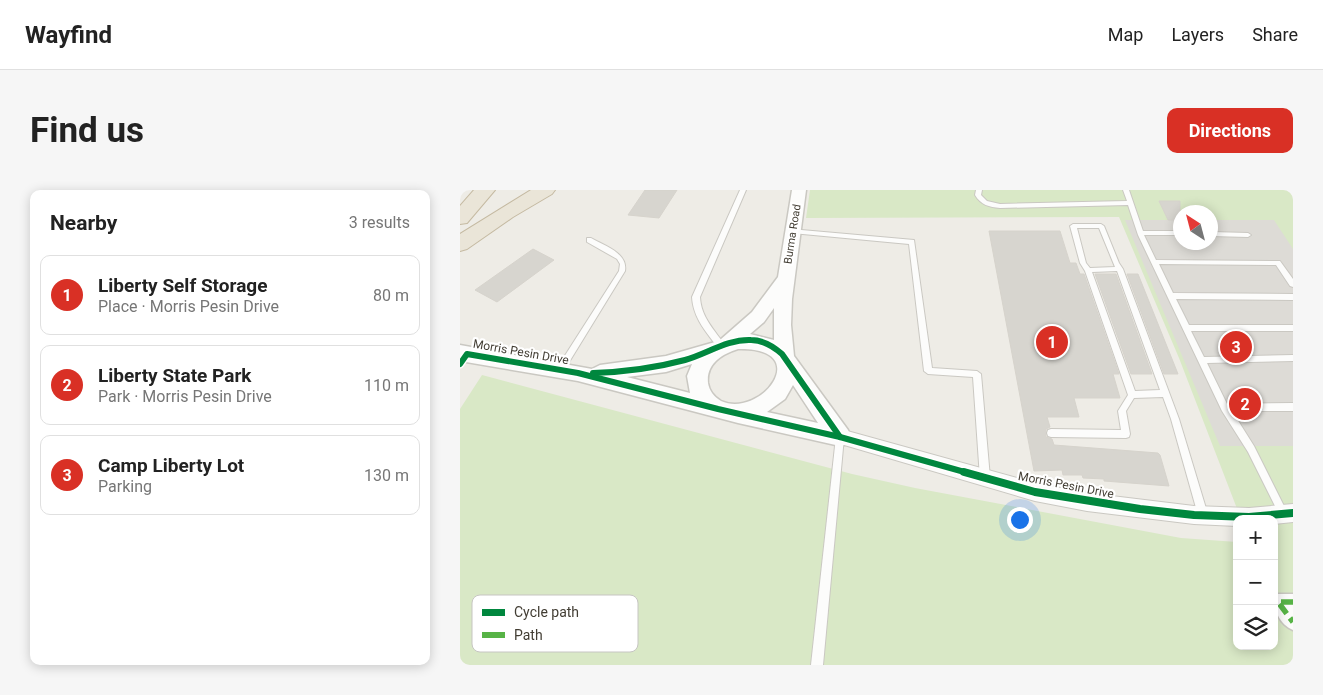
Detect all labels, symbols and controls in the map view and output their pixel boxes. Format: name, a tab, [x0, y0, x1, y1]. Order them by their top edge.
text: Wayfind	[25, 21, 112, 49]
text: Map	[1108, 24, 1143, 45]
text: Layers	[1171, 24, 1224, 45]
text: Share	[1252, 24, 1298, 45]
button: Directions	[1167, 108, 1293, 153]
text: Find us	[30, 110, 144, 151]
street label: Burma Road	[781, 203, 804, 265]
north arrow	[1173, 205, 1218, 250]
text: Nearby	[50, 211, 117, 235]
text: 3 results	[349, 213, 410, 232]
text: Liberty Self Storage	[98, 274, 267, 297]
text: 1	[62, 286, 72, 305]
text: 80 m	[373, 286, 409, 305]
text: Place · Morris Pesin Drive	[98, 297, 279, 316]
pin: 1	[1036, 323, 1068, 361]
pin: 3	[1220, 328, 1252, 366]
street label: Morris Pesin Drive	[472, 337, 570, 367]
text: Liberty State Park	[98, 364, 252, 387]
text: 2	[62, 376, 72, 395]
text: 110 m	[364, 376, 409, 395]
pin: 2	[1229, 385, 1261, 423]
text: Park · Morris Pesin Drive	[98, 387, 272, 406]
text: Camp Liberty Lot	[98, 454, 244, 477]
text: 3	[62, 466, 72, 485]
text: 130 m	[364, 466, 409, 485]
street label: Morris Pesin Drive	[1017, 469, 1115, 501]
text: Parking	[98, 477, 152, 496]
your location	[1007, 507, 1033, 533]
map controls	[1233, 515, 1278, 650]
button: +	[1233, 515, 1278, 560]
button: −	[1233, 560, 1278, 605]
legend	[472, 595, 638, 652]
text: Cycle path	[514, 604, 579, 620]
button: layers	[1233, 605, 1278, 650]
text: Path	[514, 627, 543, 643]

